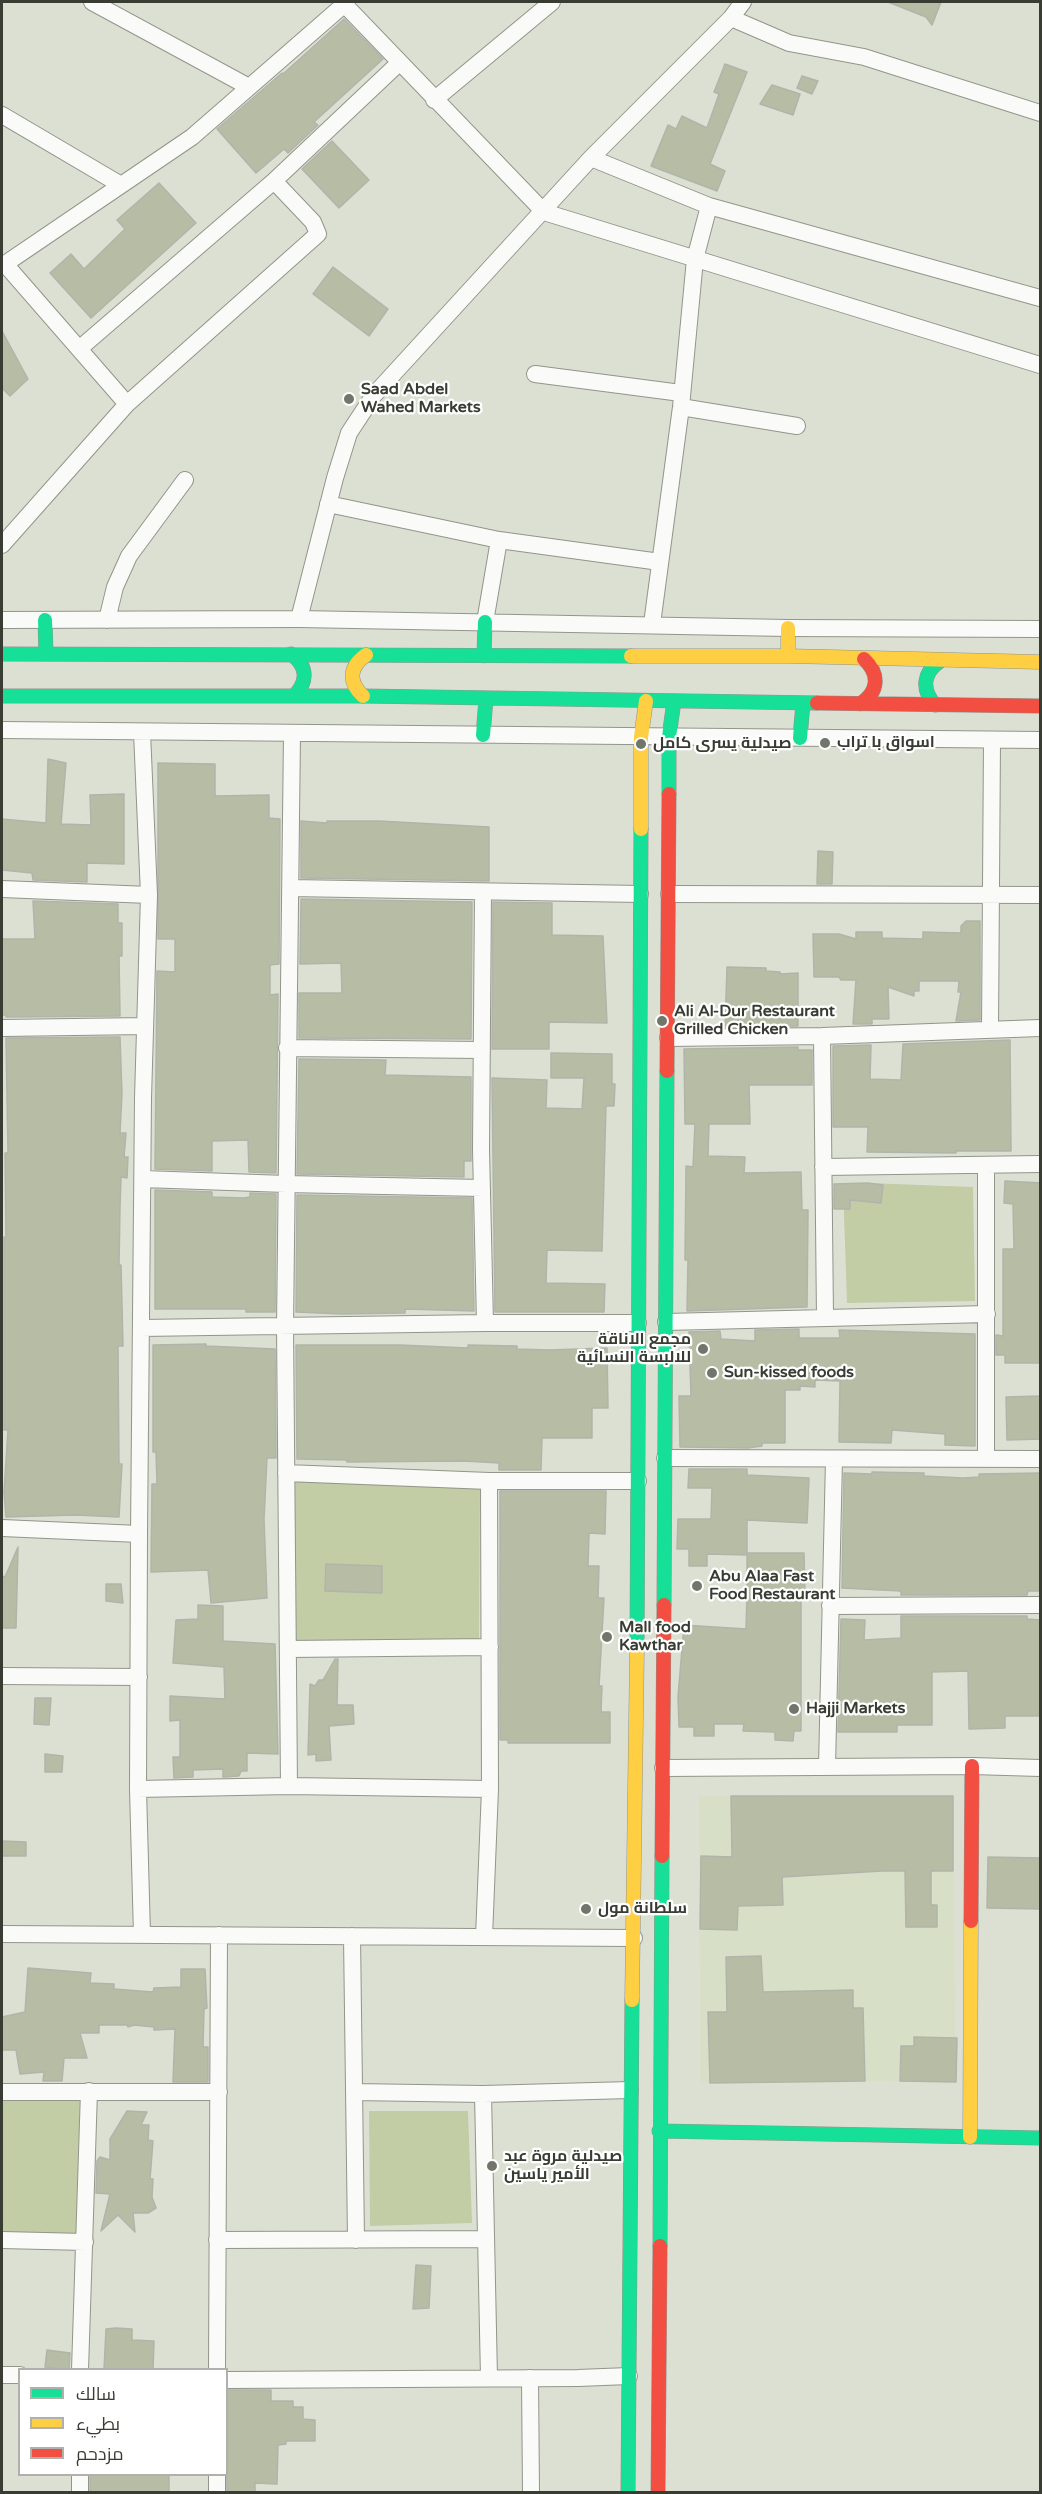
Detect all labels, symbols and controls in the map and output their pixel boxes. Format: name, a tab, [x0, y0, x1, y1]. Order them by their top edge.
place label: Saad Abdel Wahed Markets	[361, 380, 481, 418]
marker: Saad Abdel Wahed Markets	[342, 392, 356, 406]
place label: اسواق با تراب	[837, 733, 935, 753]
place label: صيدلية يسرى كامل	[653, 734, 792, 754]
marker: اسواق با تراب	[818, 736, 832, 750]
marker: صيدلية يسرى كامل	[634, 737, 648, 751]
place label: Ali Al-Dur Restaurant Grilled Chicken	[674, 1002, 835, 1040]
marker: Ali Al-Dur Restaurant Grilled Chicken	[655, 1014, 669, 1028]
place label: مجمع الاناقة للالبسة النسائية	[577, 1330, 691, 1368]
marker: مجمع الاناقة للالبسة النسائية	[696, 1342, 710, 1356]
place label: Sun-kissed foods	[724, 1363, 854, 1383]
marker: Sun-kissed foods	[705, 1366, 719, 1380]
place label: Abu Alaa Fast Food Restaurant	[709, 1567, 835, 1605]
marker: Abu Alaa Fast Food Restaurant	[690, 1579, 704, 1593]
place label: Mall food Kawthar	[619, 1618, 691, 1656]
marker: Mall food Kawthar	[600, 1630, 614, 1644]
place label: Hajji Markets	[806, 1699, 905, 1719]
marker: Hajji Markets	[787, 1702, 801, 1716]
place label: سلطانة مول	[598, 1899, 687, 1919]
marker: سلطانة مول	[579, 1902, 593, 1916]
place label: صيدلية مروة عبد الأمير ياسين	[504, 2147, 622, 2185]
marker: صيدلية مروة عبد الأمير ياسين	[485, 2159, 499, 2173]
legend	[18, 2368, 228, 2476]
text: سالك	[76, 2383, 116, 2405]
text: بطيء	[76, 2413, 120, 2435]
text: مزدحم	[76, 2443, 124, 2465]

